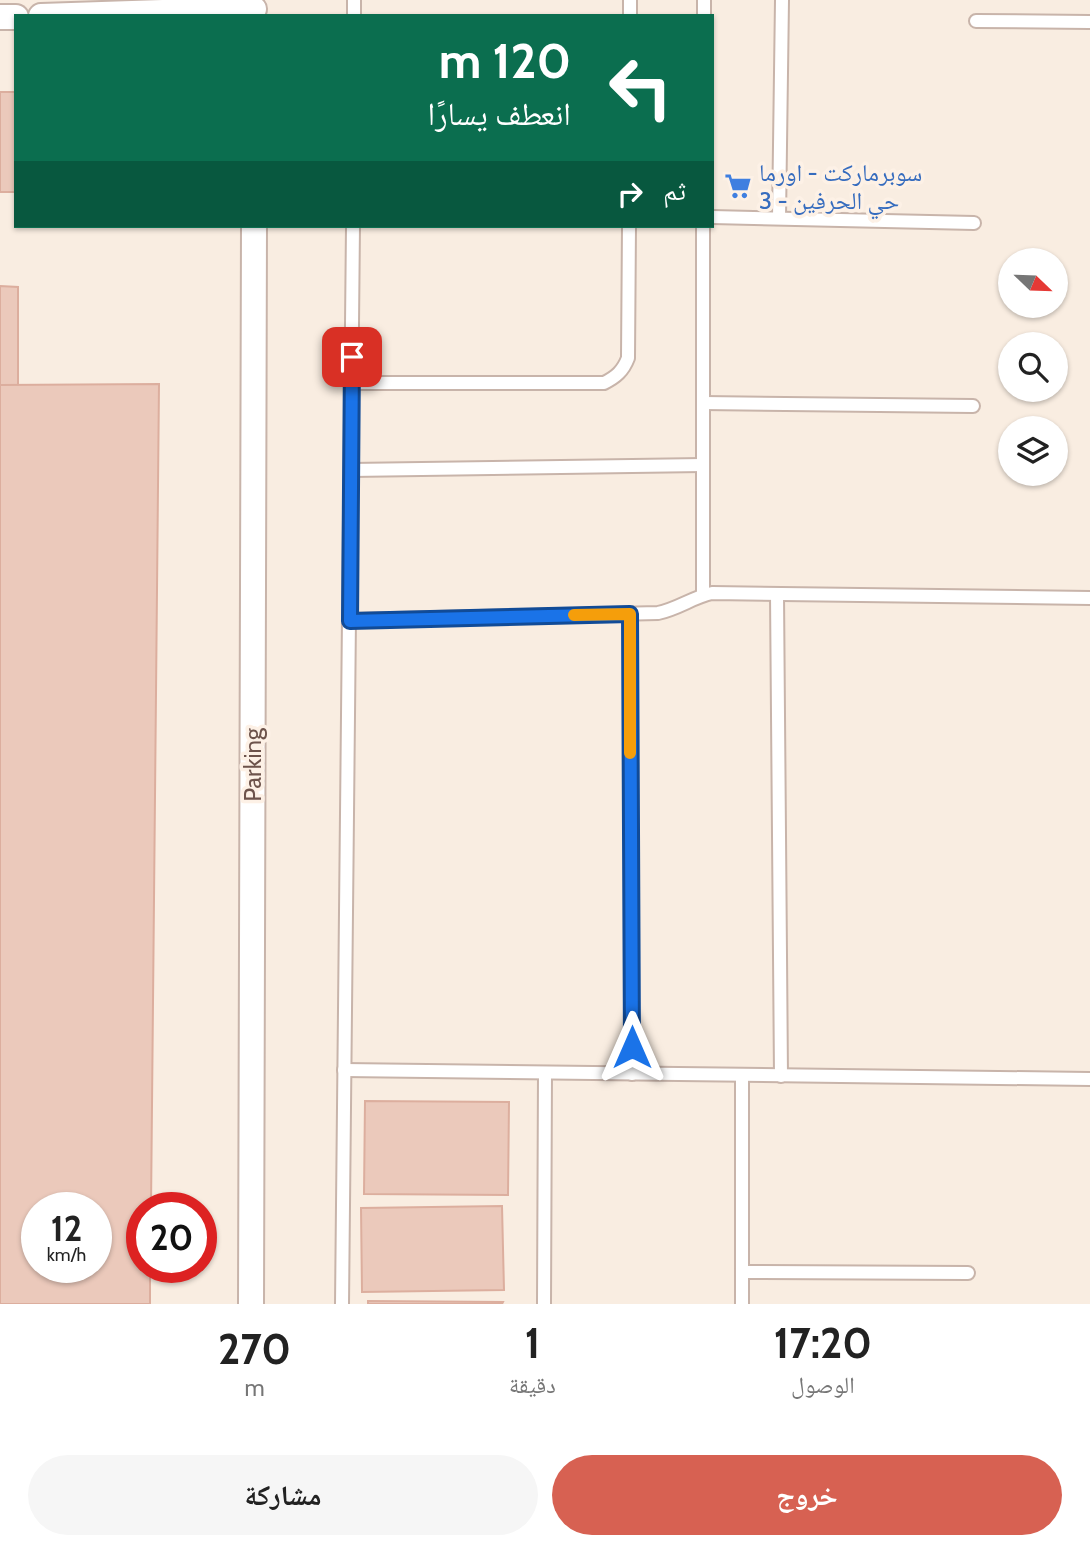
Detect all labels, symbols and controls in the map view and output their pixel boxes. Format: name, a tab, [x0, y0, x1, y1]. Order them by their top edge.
text: 120 m	[439, 31, 571, 90]
icon: left	[595, 42, 686, 133]
text: انعطف يسارًا	[428, 94, 571, 133]
place label: سوبرماركت - اورما 3 - حي الحرفين	[759, 158, 922, 220]
supermarket icon: سوبرماركت - اورما 3 - حي الحرفين	[723, 171, 753, 201]
icon: right	[611, 175, 649, 213]
text: ثم	[663, 175, 686, 207]
north arrow	[998, 248, 1068, 318]
map controls	[998, 248, 1068, 486]
pin	[322, 327, 382, 387]
button: search	[998, 332, 1068, 402]
icon: arrive	[333, 338, 371, 376]
button: layers	[998, 416, 1068, 486]
street label: Parking	[238, 727, 267, 802]
position arrow	[595, 1010, 669, 1084]
speed limit sign: 20	[126, 1192, 217, 1283]
text: 12	[51, 1207, 82, 1250]
text: km/h	[47, 1244, 86, 1266]
text: 1	[525, 1317, 540, 1369]
text: 17:20	[774, 1317, 872, 1369]
text: 270	[218, 1323, 291, 1375]
text: دقيقة	[509, 1371, 556, 1399]
text: الوصول	[791, 1371, 855, 1399]
text: m	[244, 1374, 265, 1402]
button: مشاركة	[28, 1455, 538, 1535]
button: خروج	[552, 1455, 1062, 1535]

